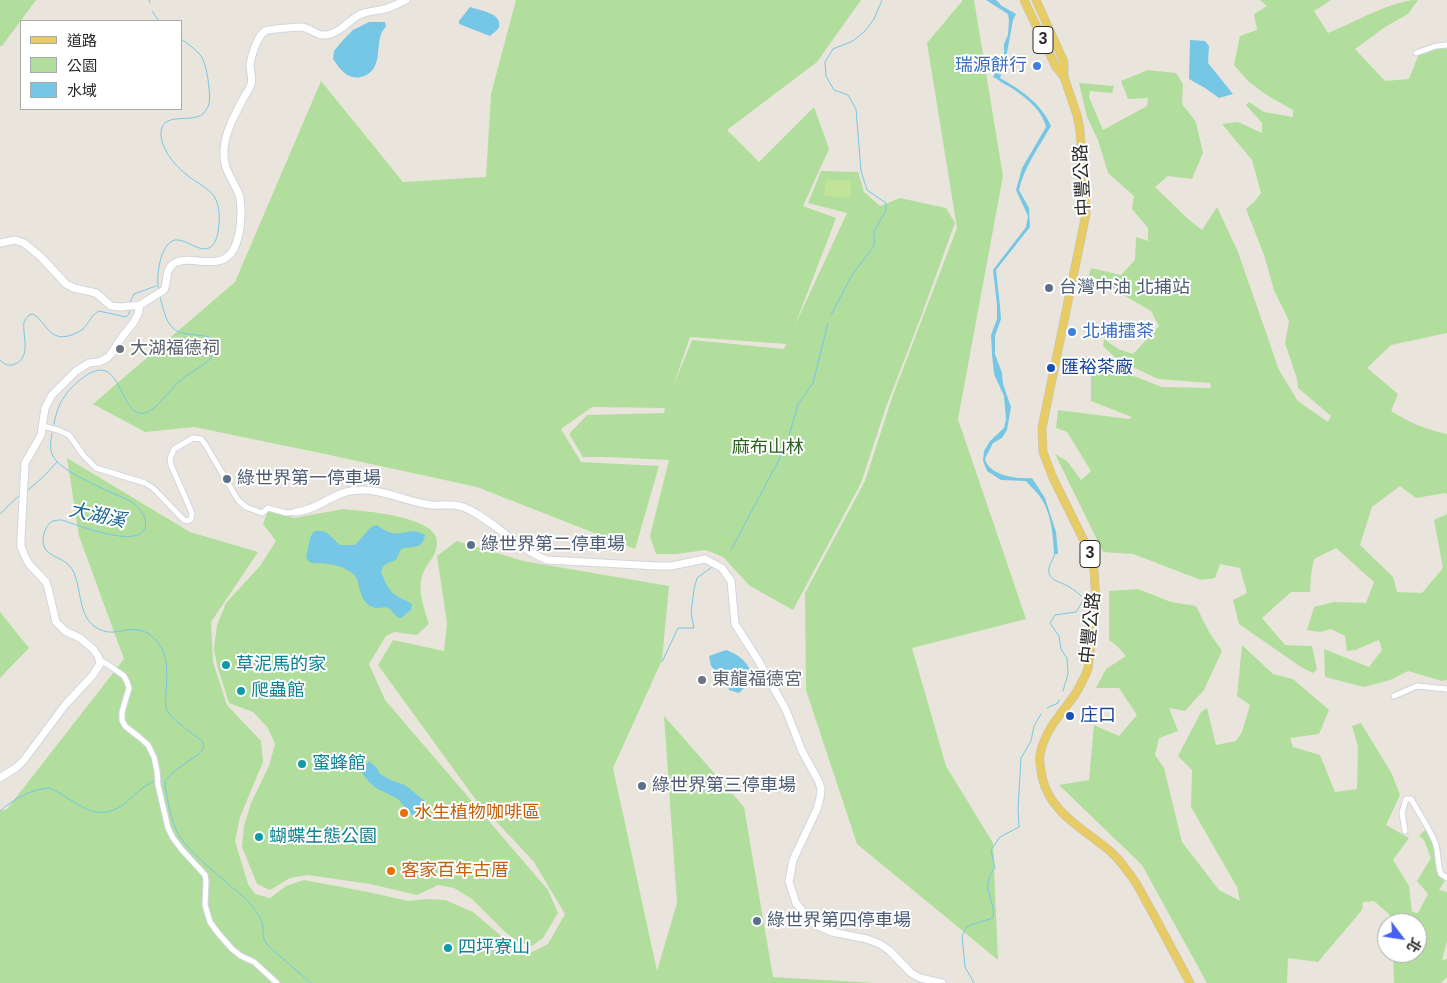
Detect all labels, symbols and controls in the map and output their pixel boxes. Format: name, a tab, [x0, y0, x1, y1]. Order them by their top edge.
legend	[20, 20, 182, 110]
road number: 3	[1033, 26, 1053, 54]
text: 道路	[67, 32, 97, 49]
place label: 瑞源餅行	[955, 55, 1027, 77]
text: 公園	[67, 57, 97, 74]
marker: 瑞源餅行	[1031, 60, 1043, 72]
text: 水域	[67, 82, 97, 99]
street label: 中豐公路	[1070, 143, 1096, 217]
place label: 台灣中油 北捕站	[1059, 277, 1190, 299]
marker: 台灣中油 北捕站	[1043, 282, 1055, 294]
place label: 北埔擂茶	[1082, 321, 1154, 343]
marker: 北埔擂茶	[1066, 326, 1078, 338]
place label: 大湖福德祠	[130, 338, 220, 360]
marker: 大湖福德祠	[114, 343, 126, 355]
place label: 匯裕茶廠	[1061, 357, 1133, 379]
marker: 匯裕茶廠	[1045, 362, 1057, 374]
park label: 麻布山林	[732, 437, 804, 459]
place label: 綠世界第一停車場	[237, 468, 381, 490]
marker: 綠世界第一停車場	[221, 473, 233, 485]
water label: 大湖溪	[67, 499, 127, 533]
place label: 綠世界第二停車場	[481, 534, 625, 556]
marker: 綠世界第二停車場	[465, 539, 477, 551]
road number: 3	[1080, 540, 1100, 568]
street label: 中豐公路	[1076, 591, 1106, 665]
place label: 草泥馬的家	[236, 654, 326, 676]
marker: 草泥馬的家	[220, 659, 232, 671]
place label: 東龍福德宮	[712, 669, 802, 691]
marker: 東龍福德宮	[696, 674, 708, 686]
place label: 爬蟲館	[251, 680, 305, 702]
marker: 爬蟲館	[235, 685, 247, 697]
place label: 庄口	[1080, 705, 1116, 727]
marker: 庄口	[1064, 710, 1076, 722]
place label: 蜜蜂館	[312, 753, 366, 775]
marker: 蜜蜂館	[296, 758, 308, 770]
place label: 綠世界第三停車場	[652, 775, 796, 797]
marker: 綠世界第三停車場	[636, 780, 648, 792]
place label: 水生植物咖啡區	[414, 802, 540, 824]
marker: 水生植物咖啡區	[398, 807, 410, 819]
place label: 蝴蝶生態公園	[269, 826, 377, 848]
marker: 蝴蝶生態公園	[253, 831, 265, 843]
place label: 客家百年古厝	[401, 860, 509, 882]
marker: 客家百年古厝	[385, 865, 397, 877]
place label: 綠世界第四停車場	[767, 910, 911, 932]
north arrow	[1377, 913, 1427, 963]
marker: 綠世界第四停車場	[751, 915, 763, 927]
text: 北	[1404, 935, 1424, 955]
place label: 四坪寮山	[458, 937, 530, 959]
marker: 四坪寮山	[442, 942, 454, 954]

